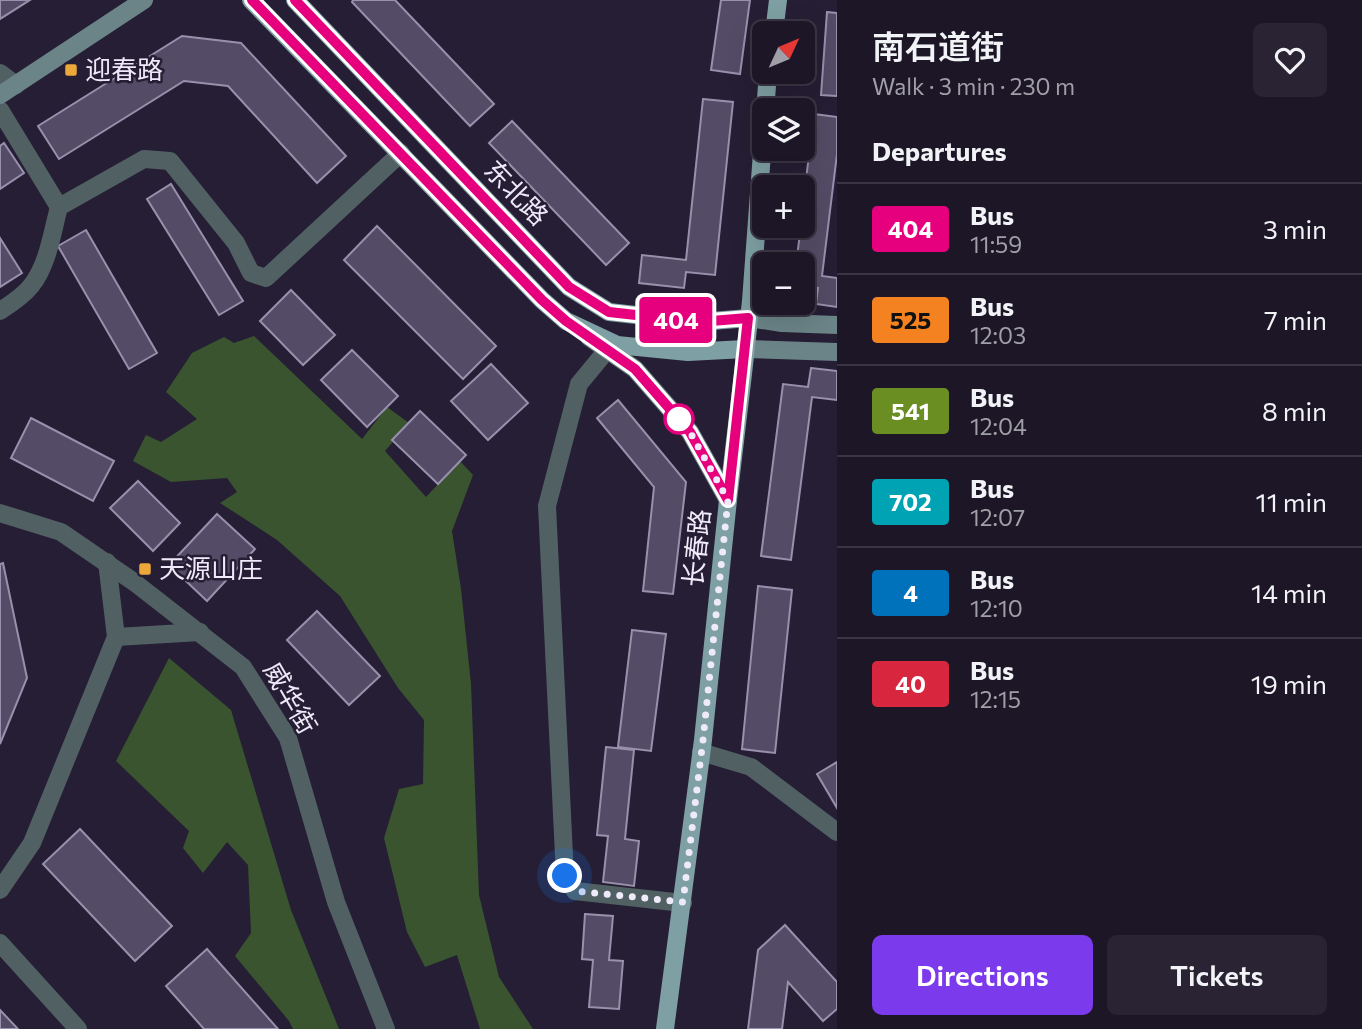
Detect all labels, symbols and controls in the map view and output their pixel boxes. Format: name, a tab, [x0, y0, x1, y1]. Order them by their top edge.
north arrow	[752, 21, 816, 84]
map controls	[752, 21, 815, 315]
button: heart	[1253, 23, 1327, 97]
text: 南石道街	[872, 25, 1004, 66]
place label: 迎春路	[85, 53, 163, 84]
marker: 迎春路	[63, 62, 79, 78]
text: Walk · 3 min · 230 m	[872, 72, 1075, 100]
button: layers	[752, 98, 815, 161]
text: Departures	[872, 135, 1007, 166]
street label: 东北路	[479, 153, 555, 231]
button: +	[752, 175, 815, 238]
text: Bus	[970, 199, 1014, 230]
text: 3 min	[1263, 213, 1327, 244]
text: 404	[888, 214, 933, 243]
text: 11:59	[970, 230, 1022, 258]
button: −	[752, 252, 815, 315]
text: Bus	[970, 290, 1014, 321]
line badge: 404	[636, 297, 716, 343]
text: 7 min	[1264, 304, 1327, 335]
text: 404	[653, 305, 699, 334]
text: 525	[890, 305, 931, 334]
text: 12:03	[970, 321, 1026, 349]
text: Bus	[970, 381, 1014, 412]
text: 8 min	[1262, 395, 1327, 426]
text: 541	[891, 396, 930, 425]
unlabelled marker	[664, 404, 694, 434]
text: 12:04	[970, 412, 1027, 440]
text: Bus	[970, 472, 1014, 503]
text: 11 min	[1256, 486, 1327, 517]
text: 702	[889, 487, 932, 516]
text: 12:07	[970, 503, 1025, 531]
street label: 长春路	[676, 507, 715, 588]
place label: 天源山庄	[159, 552, 263, 583]
marker: 天源山庄	[137, 561, 153, 577]
text: Bus	[970, 563, 1014, 594]
text: 14 min	[1251, 577, 1327, 608]
text: 4	[903, 578, 918, 607]
text: 12:10	[970, 594, 1023, 622]
text: Bus	[970, 654, 1014, 685]
street label: 威华街	[258, 656, 324, 739]
text: 19 min	[1251, 668, 1327, 699]
text: 40	[895, 669, 926, 698]
text: 12:15	[970, 685, 1021, 713]
your location	[547, 858, 582, 893]
button: Directions	[872, 935, 1093, 1015]
button: Tickets	[1107, 935, 1327, 1015]

